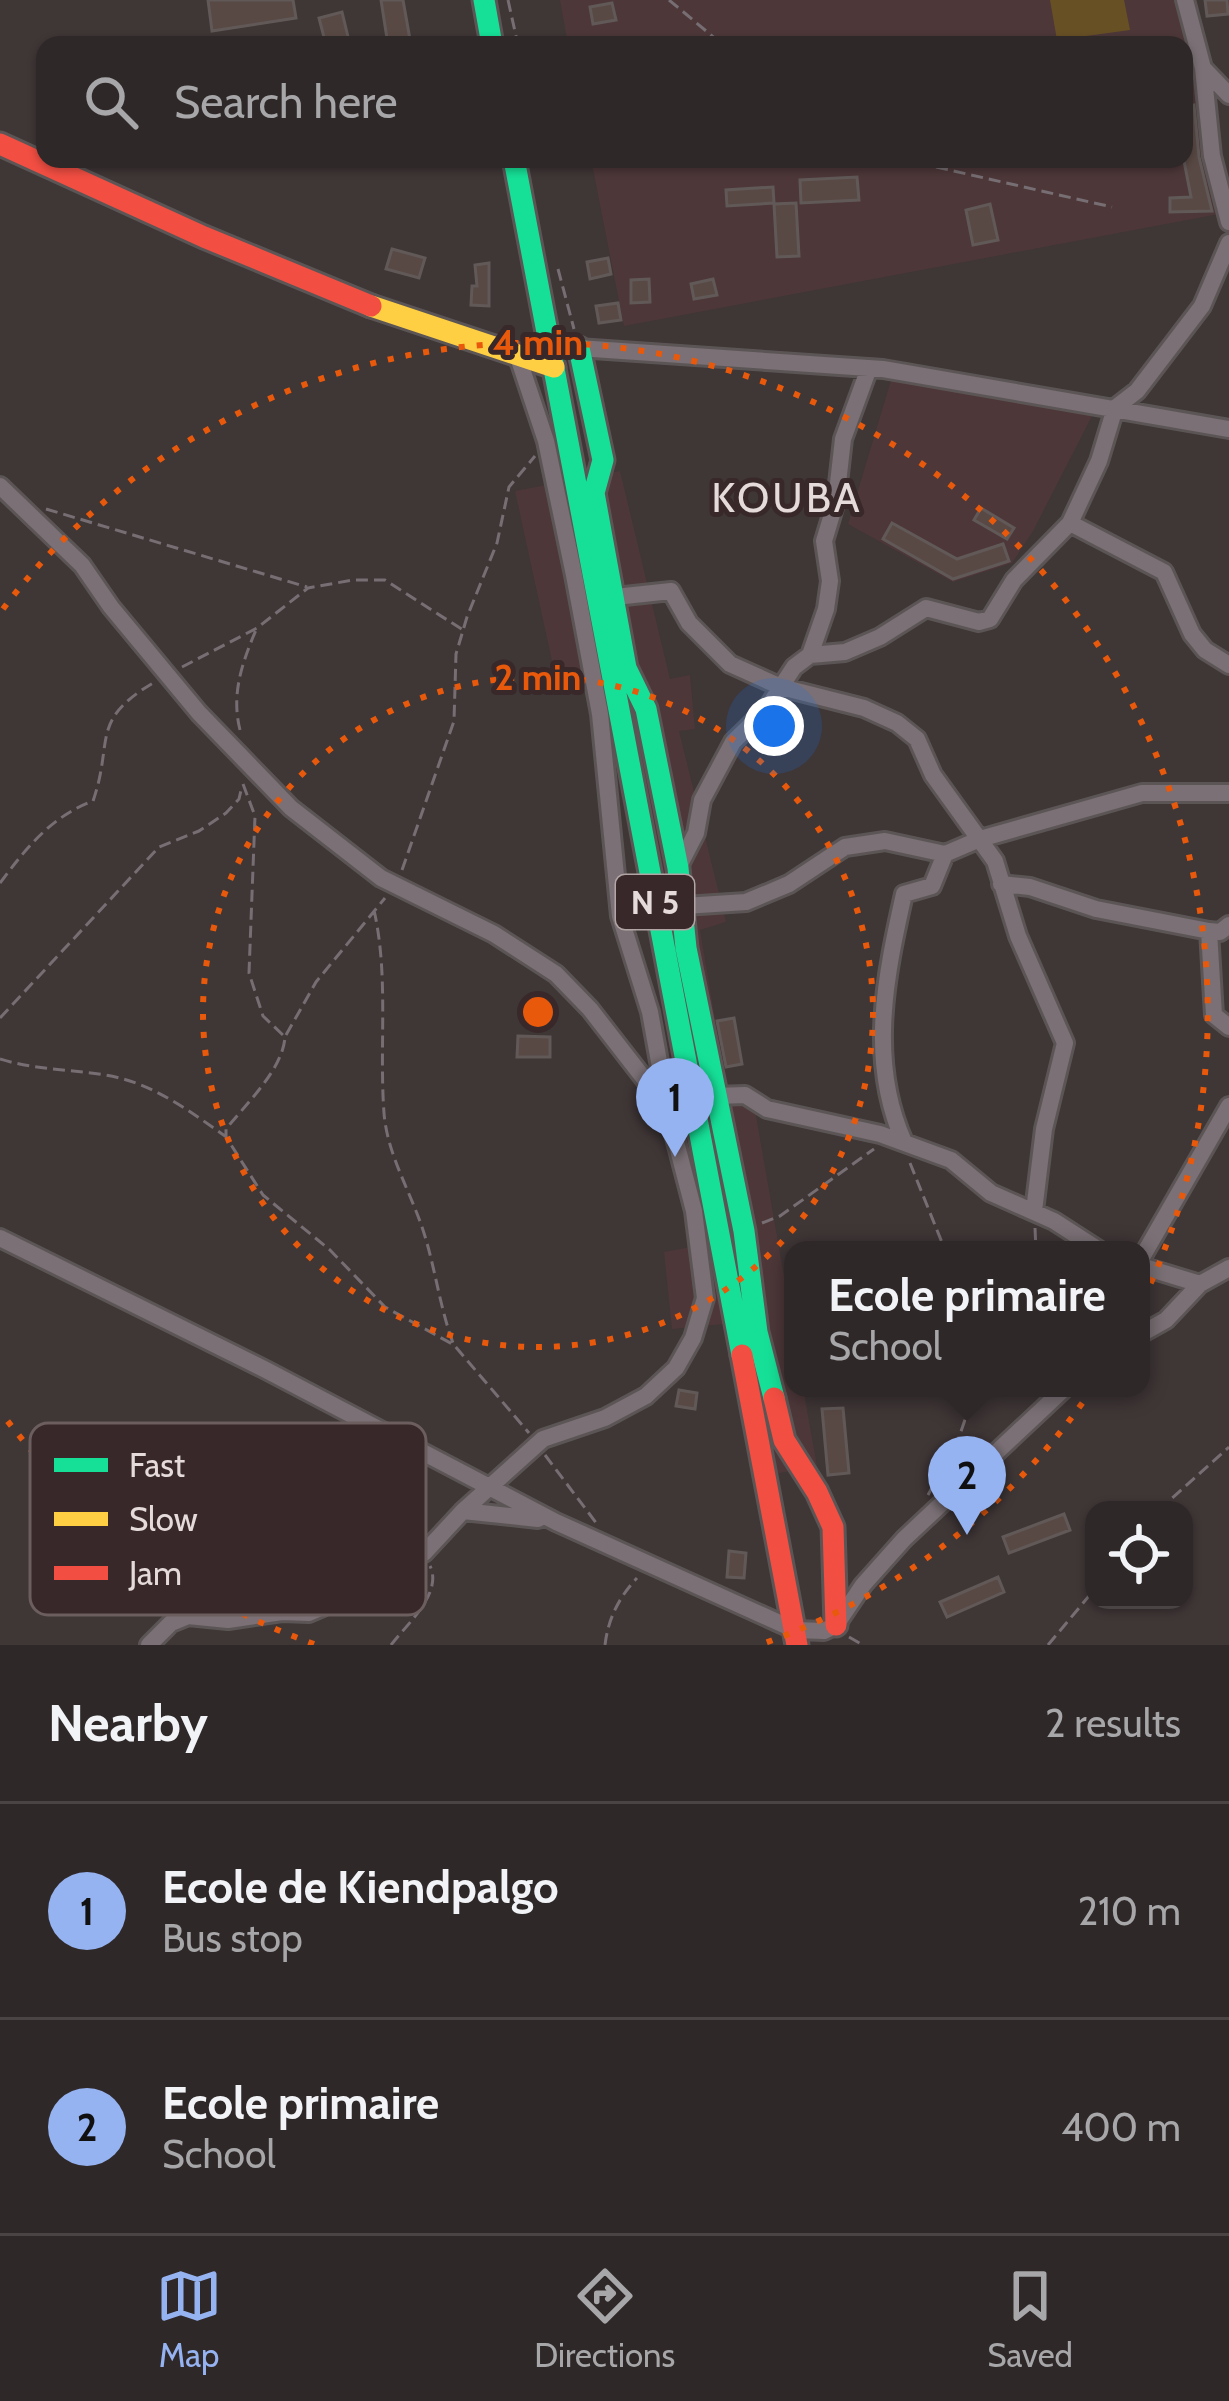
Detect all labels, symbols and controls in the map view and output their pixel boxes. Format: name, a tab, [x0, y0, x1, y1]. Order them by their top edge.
search box	[36, 36, 1193, 168]
icon: search	[78, 69, 144, 135]
text: Search here	[174, 75, 398, 129]
text: 4 min	[493, 320, 583, 364]
district label: KOUBA	[711, 471, 863, 523]
text: 2 min	[495, 655, 581, 699]
your location	[744, 696, 804, 756]
road number: N 5	[616, 875, 694, 929]
centre of rings	[517, 991, 559, 1033]
pin: 1	[636, 1058, 714, 1157]
popup	[784, 1241, 1150, 1397]
text: Ecole primaire	[828, 1268, 1106, 1322]
text: School	[828, 1322, 942, 1370]
legend	[30, 1423, 426, 1615]
pin: 2	[928, 1436, 1006, 1535]
text: Fast	[129, 1445, 185, 1485]
text: Slow	[129, 1499, 198, 1539]
map controls	[1085, 1501, 1193, 1609]
button: locate	[1085, 1501, 1193, 1609]
text: Jam	[128, 1553, 182, 1593]
text: Nearby	[48, 1692, 208, 1754]
text: 2 results	[1045, 1699, 1181, 1747]
text: Ecole de Kiendpalgo	[162, 1860, 559, 1914]
text: 1	[80, 1887, 94, 1935]
text: 210 m	[1078, 1887, 1181, 1935]
text: Bus stop	[162, 1914, 303, 1962]
text: Ecole primaire	[162, 2076, 439, 2130]
text: 2	[77, 2103, 97, 2151]
text: 400 m	[1061, 2103, 1181, 2151]
text: School	[162, 2130, 276, 2178]
tab: Map	[156, 2263, 222, 2375]
tab: Directions	[534, 2263, 675, 2375]
tab: Saved	[987, 2263, 1073, 2375]

